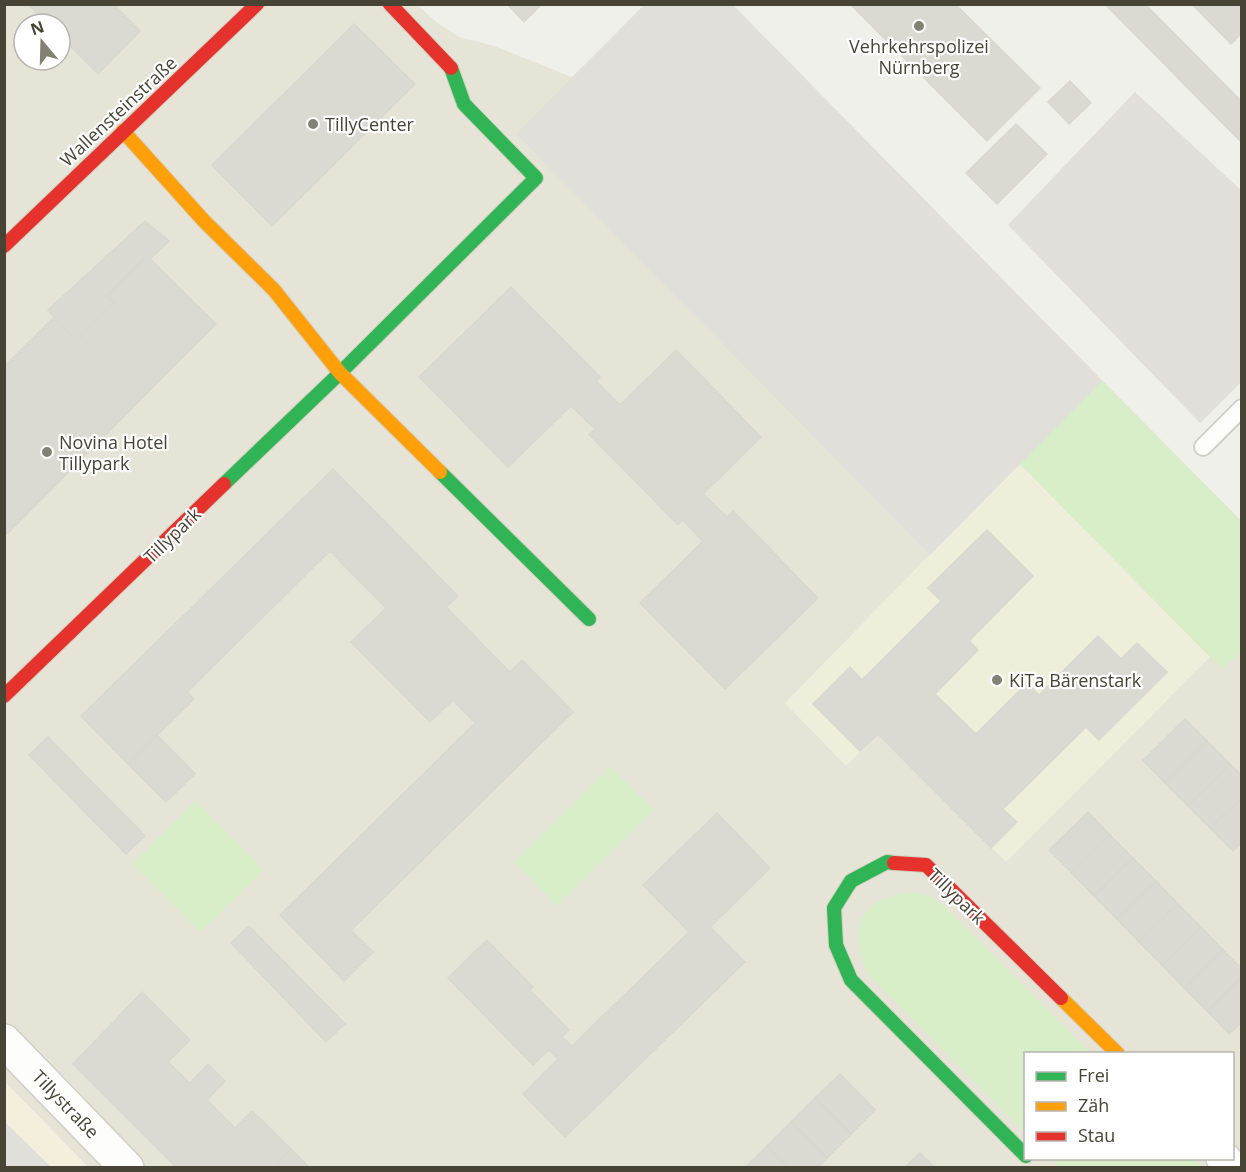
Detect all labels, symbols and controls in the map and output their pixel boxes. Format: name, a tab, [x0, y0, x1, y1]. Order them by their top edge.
north arrow	[12, 12, 72, 72]
text: N	[27, 15, 47, 40]
marker: Vehrkehrspolizei Nürnberg	[912, 19, 926, 33]
place label: Vehrkehrspolizei Nürnberg	[849, 34, 989, 79]
street label: Wallensteinstraße	[55, 51, 181, 171]
place label: TillyCenter	[325, 112, 415, 136]
marker: TillyCenter	[306, 117, 320, 131]
place label: Novina Hotel Tillypark	[59, 430, 168, 475]
marker: Novina Hotel Tillypark	[40, 445, 54, 459]
street label: Tillypark	[138, 502, 206, 568]
place label: KiTa Bärenstark	[1009, 668, 1142, 692]
marker: KiTa Bärenstark	[990, 673, 1004, 687]
street label: Tillypark	[923, 863, 991, 929]
legend	[1024, 1052, 1234, 1160]
text: Frei	[1078, 1063, 1109, 1087]
street label: Tillystraße	[27, 1065, 105, 1143]
text: Zäh	[1078, 1093, 1109, 1117]
text: Stau	[1078, 1123, 1115, 1147]

